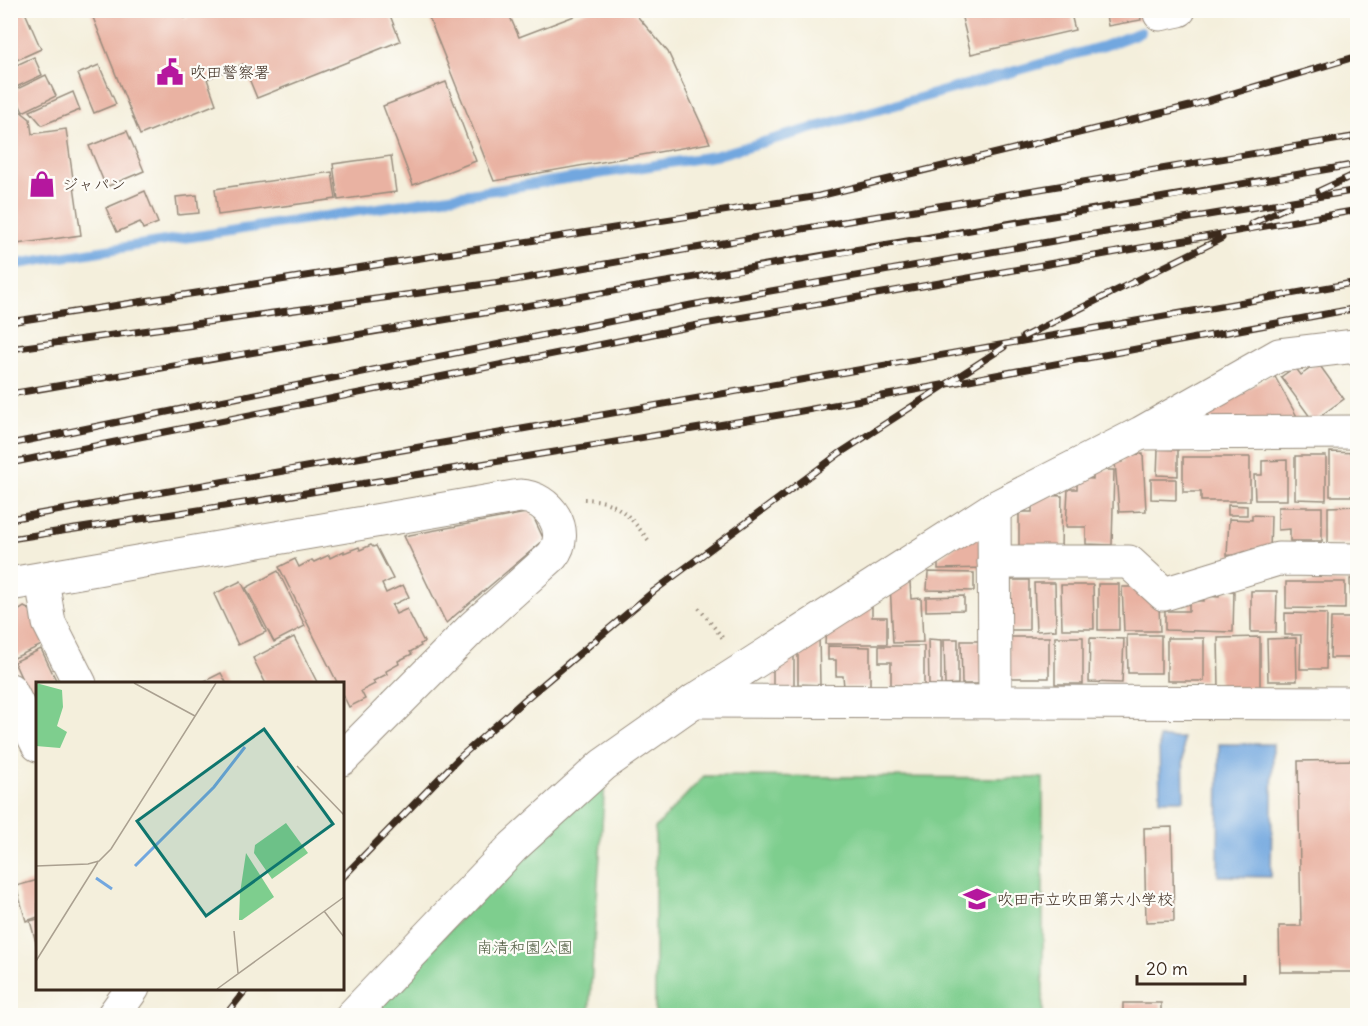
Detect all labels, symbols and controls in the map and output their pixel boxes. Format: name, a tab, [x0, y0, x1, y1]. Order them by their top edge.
public building icon: 吹田警察署	[155, 57, 185, 87]
place label: 吹田警察署	[190, 62, 270, 82]
shop icon: ジャパン	[27, 169, 57, 199]
place label: ジャパン	[62, 174, 126, 194]
inset map	[36, 682, 344, 990]
school or university icon: 吹田市立吹田第六小学校	[962, 884, 992, 914]
place label: 吹田市立吹田第六小学校	[997, 889, 1173, 909]
park label: 南清和園公園	[477, 937, 573, 957]
scale bar	[1137, 948, 1245, 986]
text: 20 m	[1146, 957, 1188, 980]

